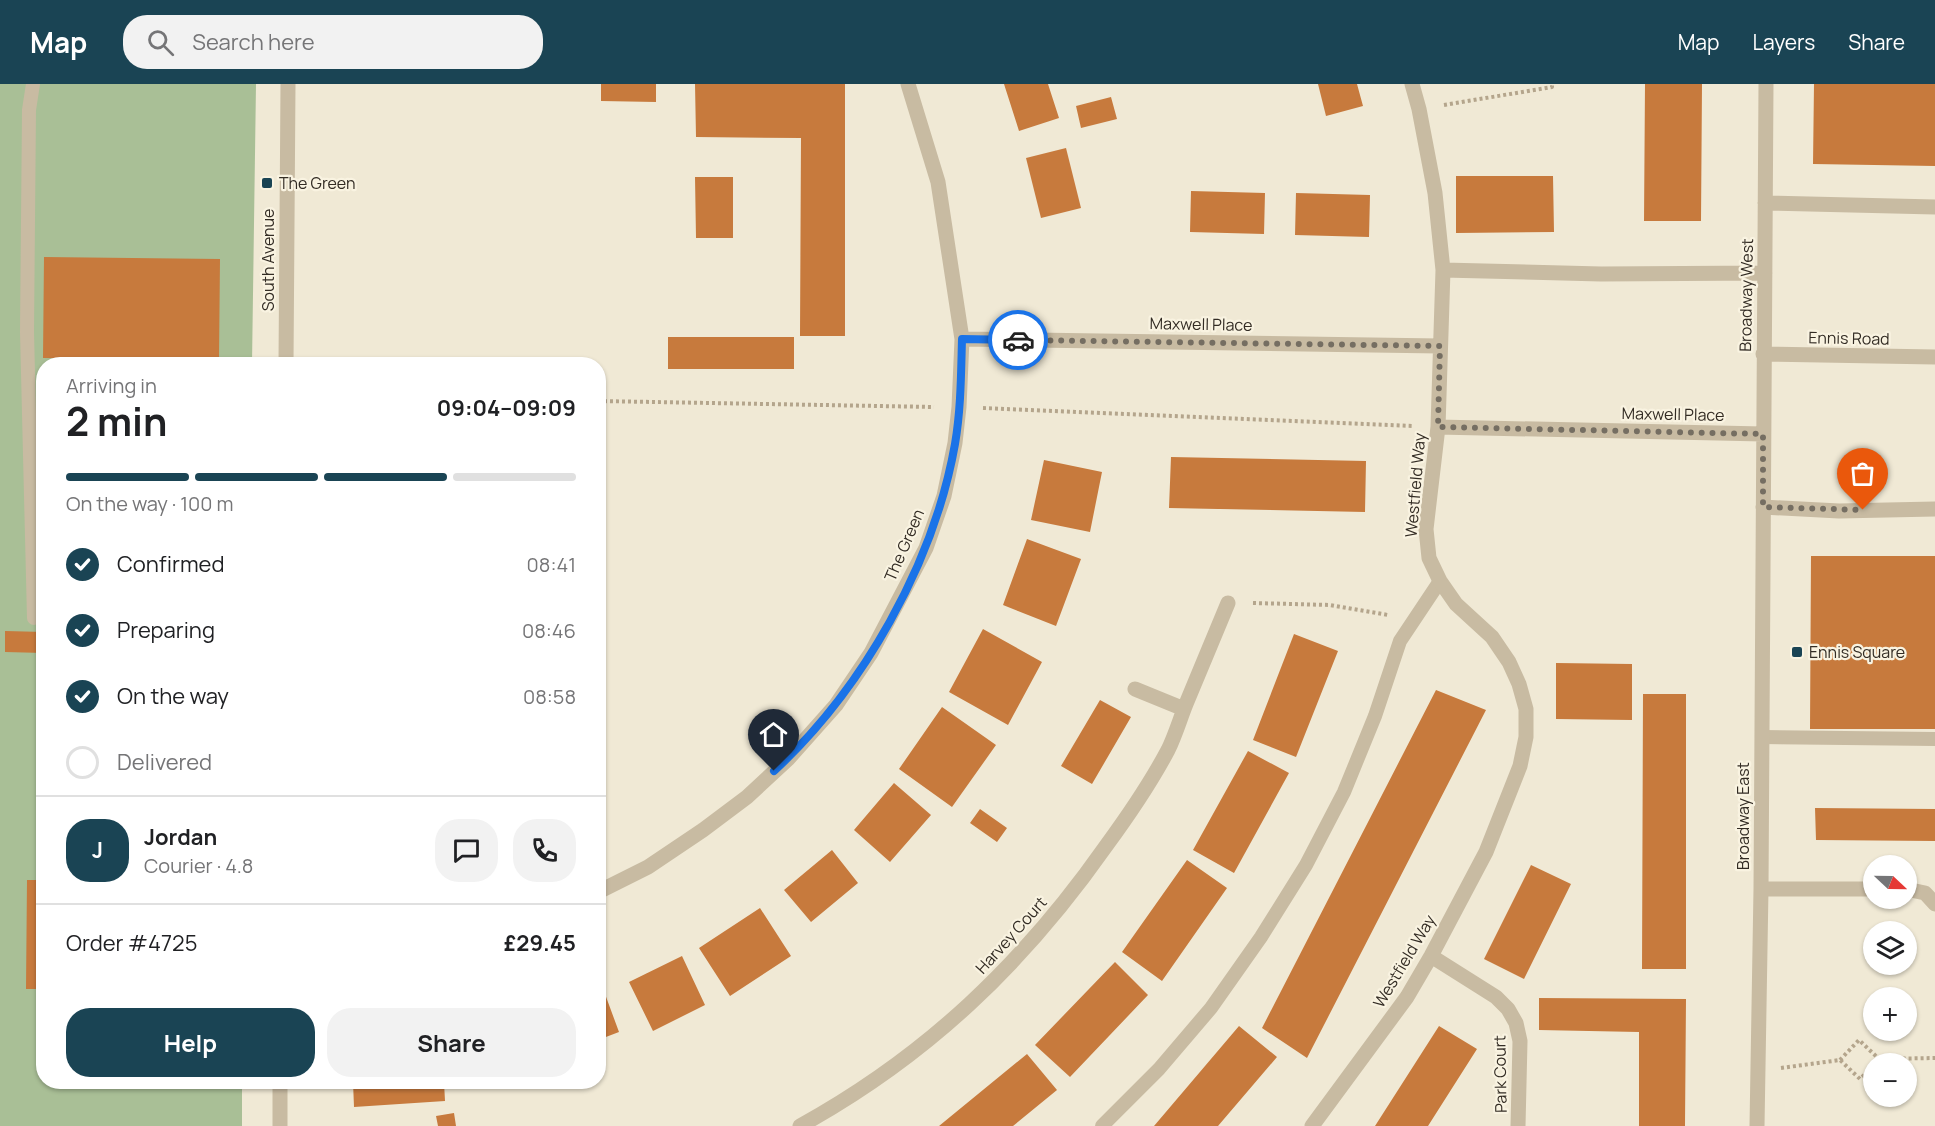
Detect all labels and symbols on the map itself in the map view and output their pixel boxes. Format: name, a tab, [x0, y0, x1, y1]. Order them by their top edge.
place label: The Green	[279, 172, 355, 194]
marker: The Green	[260, 176, 274, 190]
street label: South Avenue	[257, 209, 279, 311]
street label: Broadway West	[1734, 238, 1758, 352]
courier	[988, 310, 1048, 370]
street label: Maxwell Place	[1149, 312, 1253, 336]
street label: Ennis Road	[1808, 326, 1890, 350]
street label: Maxwell Place	[1621, 402, 1725, 426]
street label: Westfield Way	[1399, 431, 1431, 538]
pin	[1837, 448, 1888, 510]
street label: The Green	[879, 506, 929, 584]
place label: Ennis Square	[1809, 641, 1905, 663]
marker: Ennis Square	[1790, 645, 1804, 659]
pin	[748, 709, 799, 771]
street label: Broadway East	[1732, 762, 1754, 870]
north arrow	[1863, 855, 1917, 909]
street label: Harvey Court	[970, 892, 1052, 978]
street label: Westfield Way	[1368, 910, 1441, 1012]
street label: Park Court	[1488, 1035, 1512, 1113]

